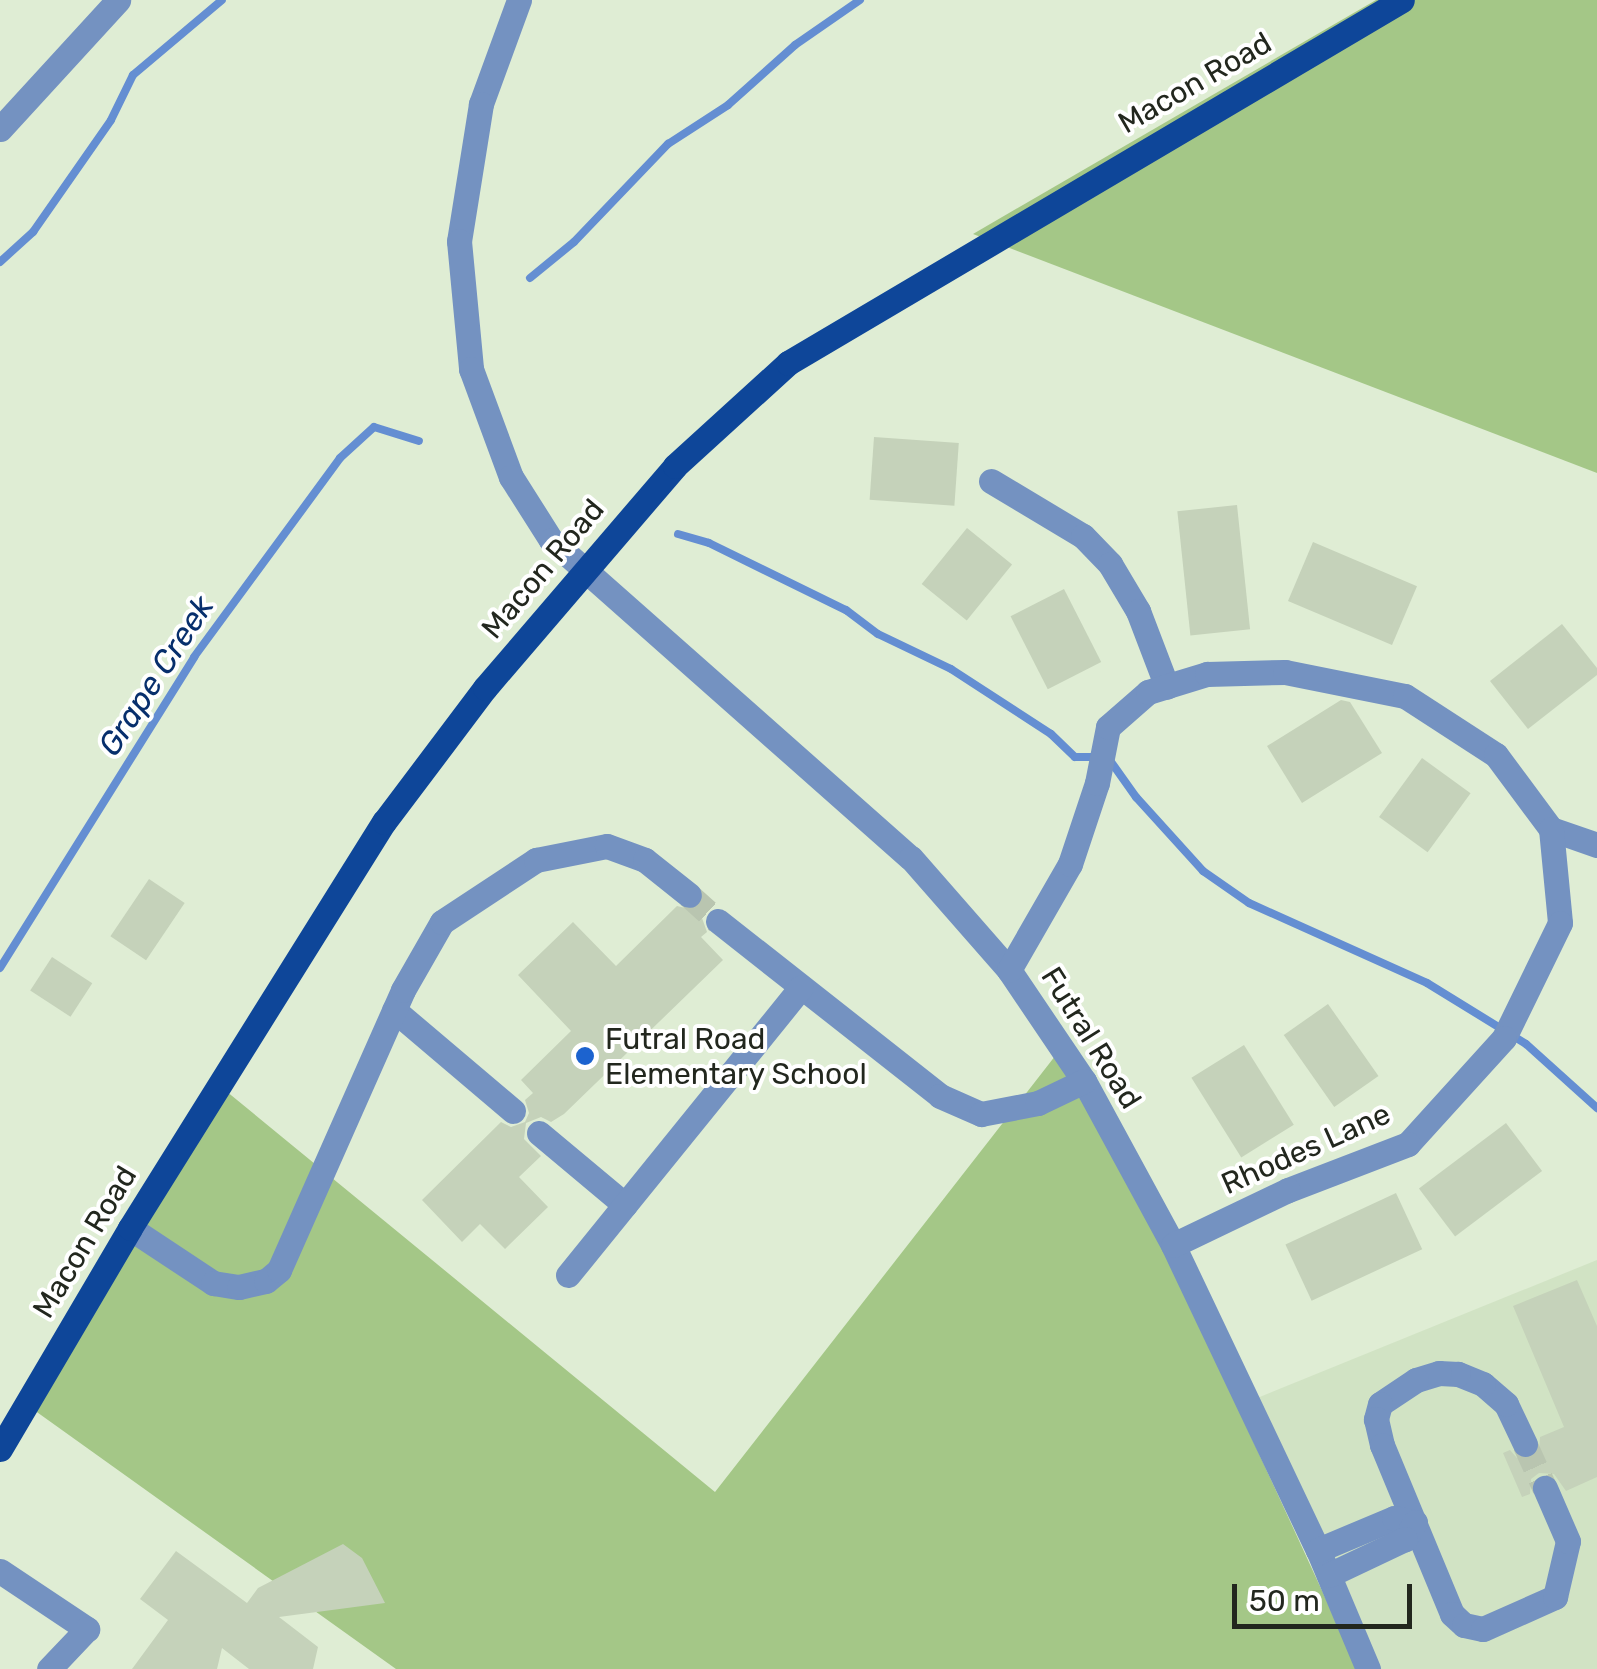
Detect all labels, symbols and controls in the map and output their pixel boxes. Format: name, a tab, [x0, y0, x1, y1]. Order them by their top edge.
street label: Macon Road	[1112, 25, 1278, 141]
street label: Macon Road	[474, 492, 612, 646]
water label: Grape Creek	[90, 589, 222, 763]
street label: Futral Road	[1033, 960, 1149, 1116]
place label: Futral Road Elementary School	[605, 1021, 868, 1092]
marker: Futral Road Elementary School	[574, 1045, 596, 1067]
street label: Rhodes Lane	[1216, 1096, 1396, 1202]
street label: Macon Road	[26, 1160, 144, 1324]
scale bar	[1237, 1564, 1417, 1626]
text: 50 m	[1249, 1583, 1320, 1619]

